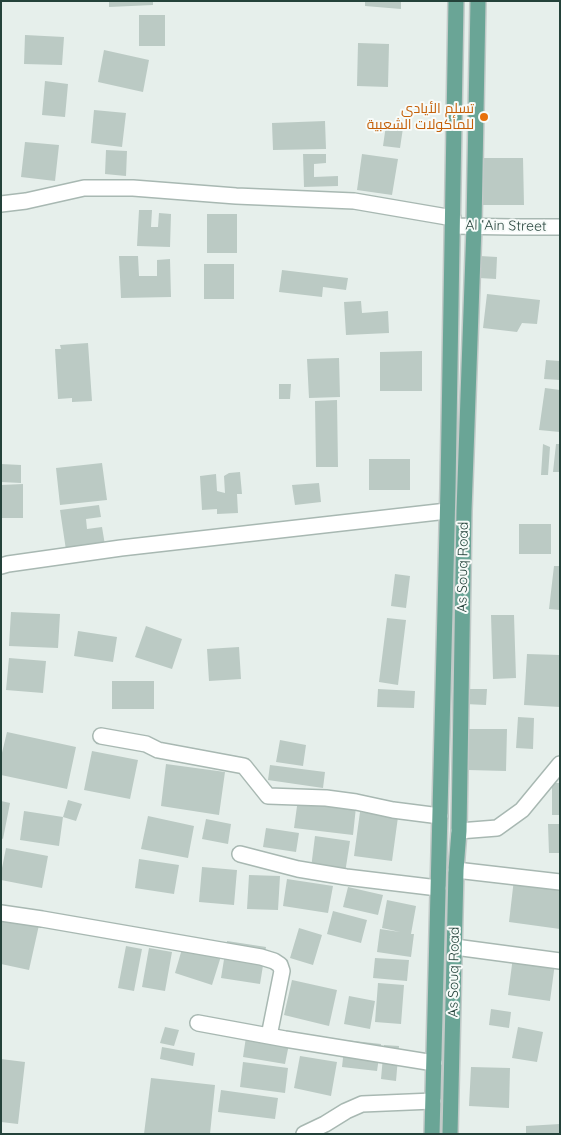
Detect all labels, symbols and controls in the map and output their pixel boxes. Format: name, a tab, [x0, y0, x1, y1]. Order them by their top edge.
place label: تسلم الأيادي للمأكولات الشعبية	[367, 101, 474, 134]
marker: تسلم الأيادي للمأكولات الشعبية	[478, 111, 490, 123]
street label: Al ‘Ain Street	[465, 217, 547, 235]
street label: As Souq Road	[454, 521, 472, 613]
street label: As Souq Road	[445, 926, 463, 1018]

